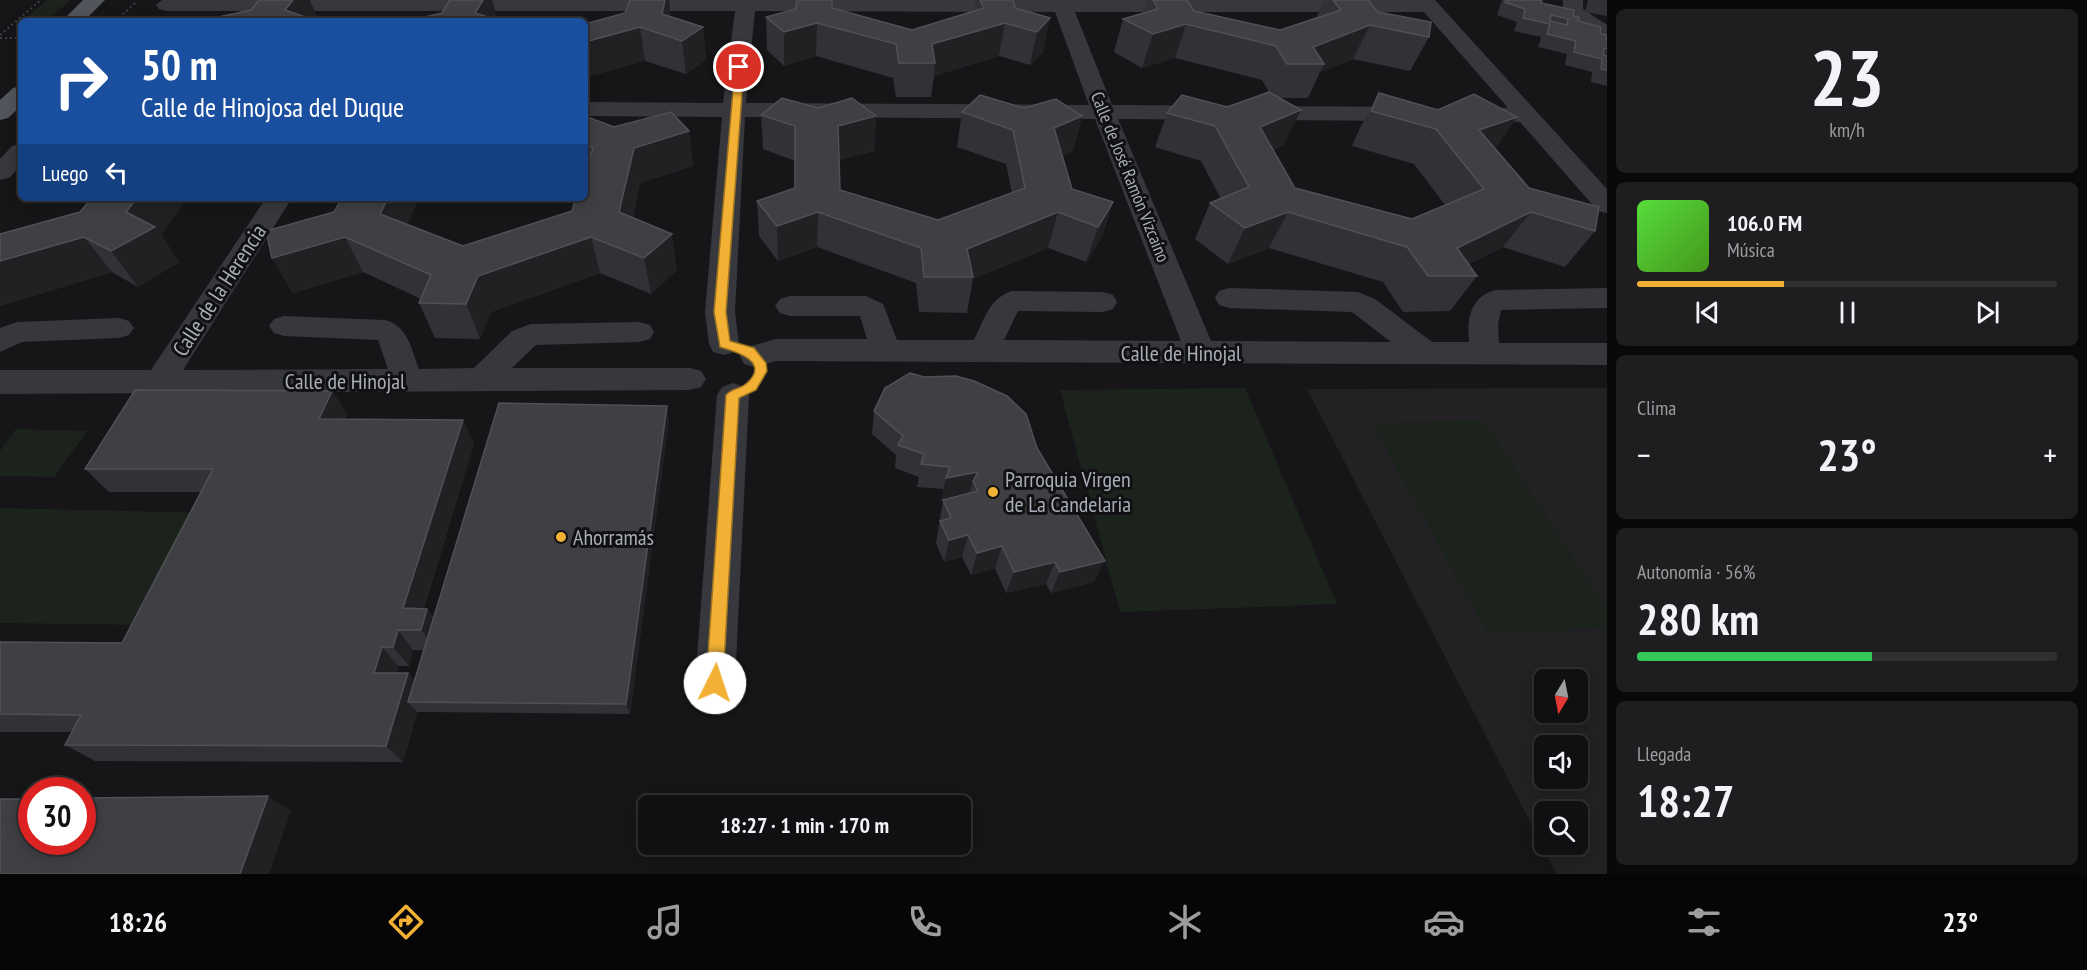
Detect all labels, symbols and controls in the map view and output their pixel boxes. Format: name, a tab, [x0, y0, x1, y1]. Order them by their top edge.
text: 23	[1810, 27, 1884, 128]
text: 50 m	[141, 37, 218, 92]
pin	[713, 41, 764, 92]
icon: right	[42, 42, 120, 120]
icon: arrive	[722, 50, 755, 83]
street label: Calle de José Ramón Vizcaíno	[1086, 88, 1175, 266]
text: Calle de Hinojosa del Duque	[141, 90, 404, 124]
text: km/h	[1829, 117, 1865, 143]
icon: left	[100, 156, 133, 189]
text: Luego	[42, 159, 88, 187]
text: 106.0 FM	[1727, 209, 1802, 237]
street label: Calle de la Herencia	[166, 219, 272, 361]
text: Música	[1727, 237, 1775, 263]
icon: previous	[1691, 296, 1724, 329]
icon: pause	[1831, 296, 1864, 329]
icon: next	[1971, 296, 2004, 329]
street label: Calle de Hinojal	[1121, 339, 1242, 367]
street label: Calle de Hinojal	[285, 367, 406, 395]
text: Clima	[1637, 395, 1676, 421]
text: 23°	[1817, 425, 1877, 483]
text: −	[1637, 433, 1651, 476]
text: +	[2043, 433, 2057, 476]
place label: Parroquia Virgen de La Candelaria	[1005, 465, 1131, 518]
marker: Parroquia Virgen de La Candelaria	[986, 485, 1000, 499]
place label: Ahorramás	[573, 523, 654, 551]
marker: Ahorramás	[554, 530, 568, 544]
text: Autonomía · 56%	[1637, 559, 1755, 585]
text: 280 km	[1637, 589, 1759, 647]
position arrow	[683, 651, 747, 715]
north arrow	[1534, 669, 1588, 723]
map controls	[1534, 669, 1588, 855]
button: sound	[1534, 735, 1588, 789]
text: Llegada	[1637, 741, 1691, 767]
text: 18:27	[1637, 771, 1734, 829]
speed limit sign: 30	[18, 777, 96, 855]
button: search	[1534, 801, 1588, 855]
text: 18:27 · 1 min · 170 m	[720, 811, 889, 839]
icon: directions	[385, 901, 427, 943]
icon: music	[644, 901, 686, 943]
icon: phone	[904, 901, 946, 943]
icon: climate	[1164, 901, 1206, 943]
icon: car	[1423, 901, 1465, 943]
icon: filters	[1683, 901, 1725, 943]
text: 18:26	[109, 905, 167, 939]
text: 23°	[1942, 905, 1978, 939]

